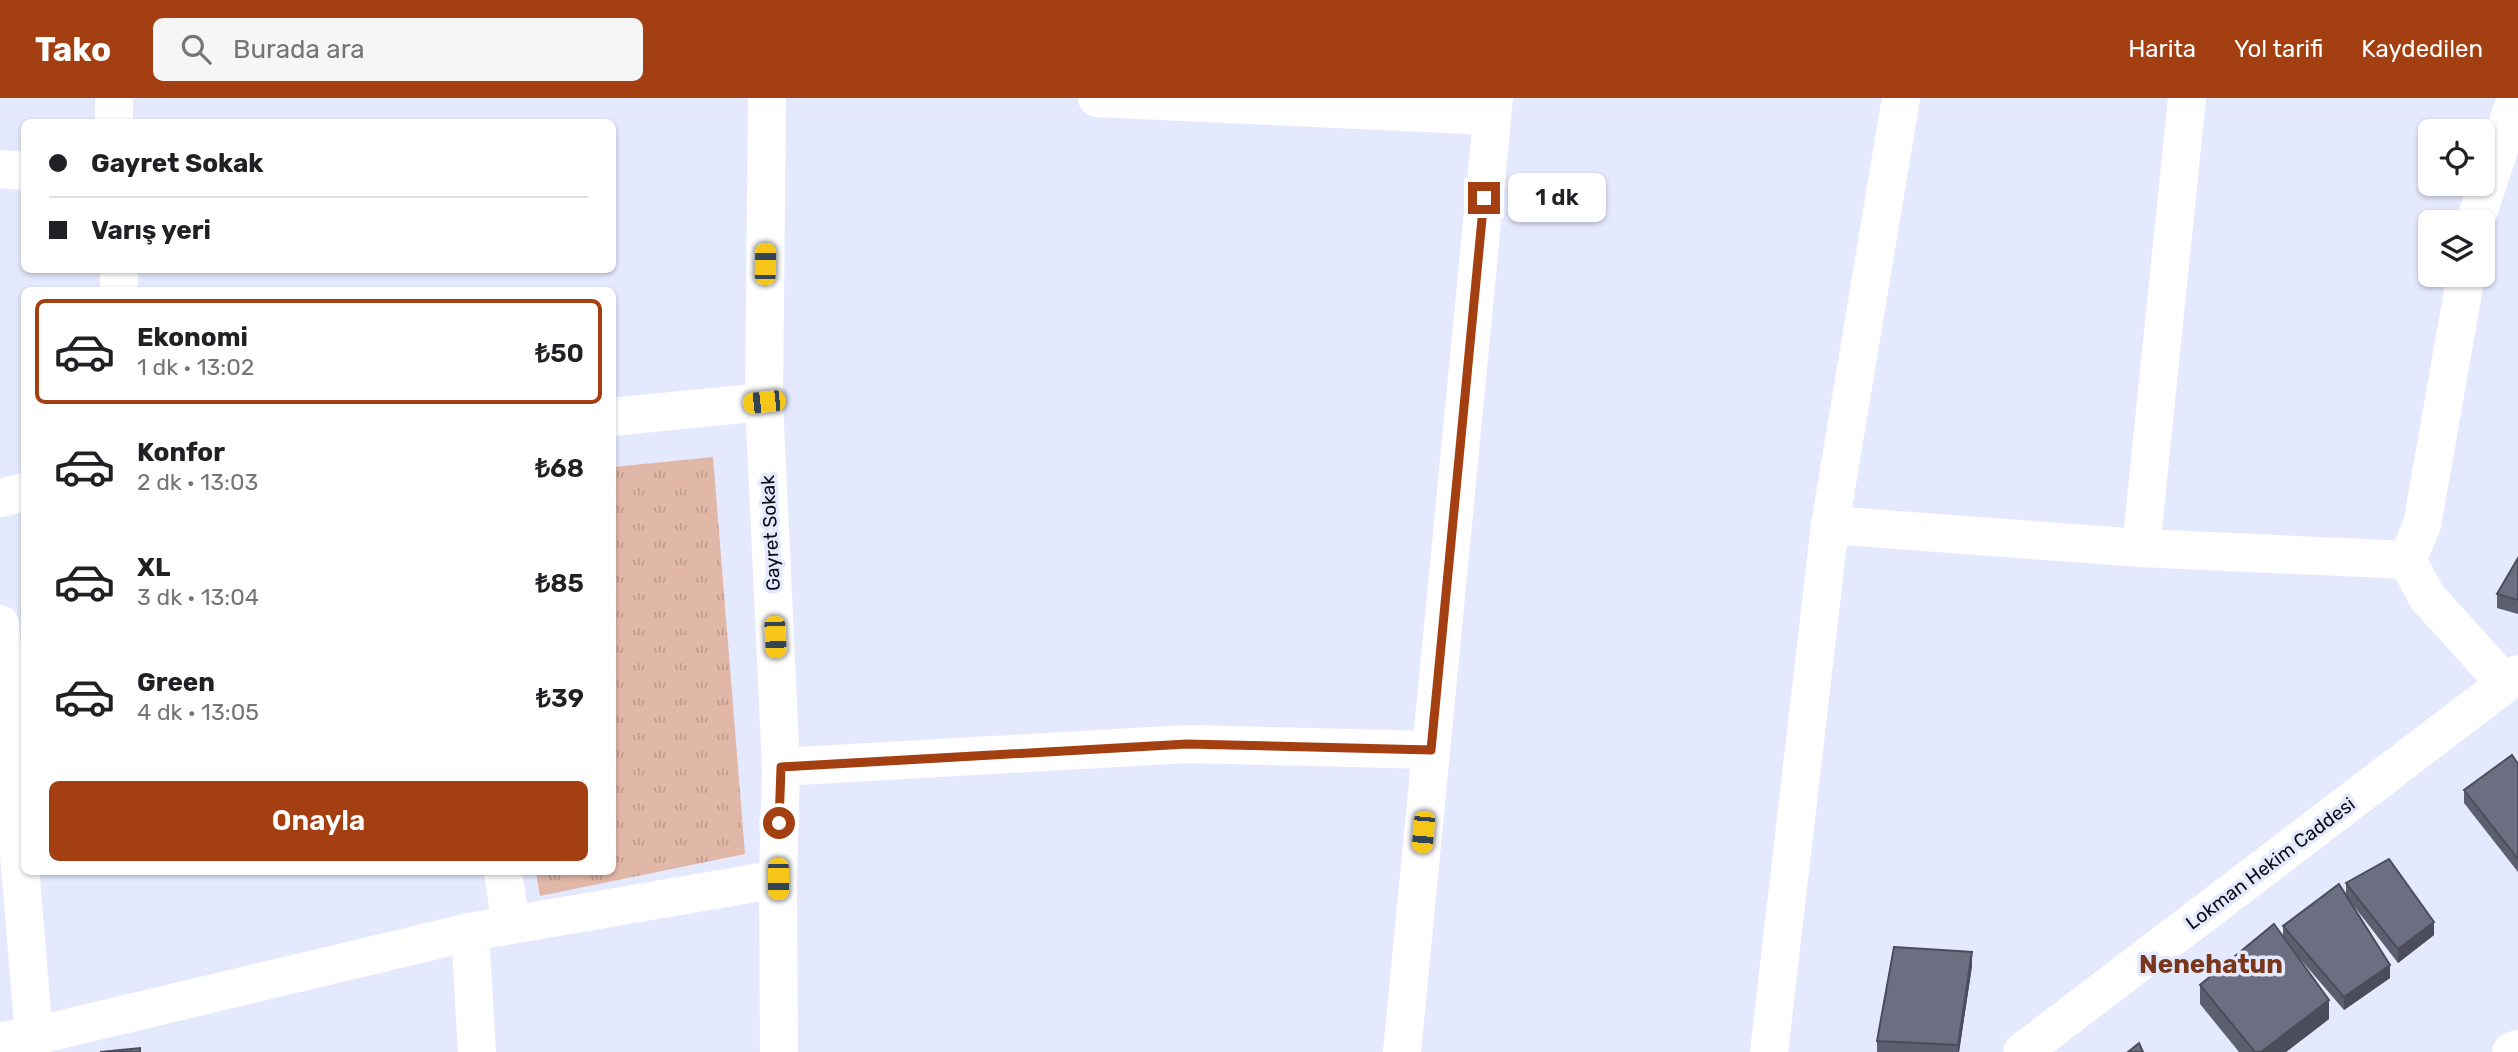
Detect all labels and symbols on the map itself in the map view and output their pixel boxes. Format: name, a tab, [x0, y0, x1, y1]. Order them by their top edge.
callout: 1 dk	[1508, 174, 1606, 222]
route end	[1468, 182, 1500, 214]
car	[755, 243, 776, 285]
car	[743, 389, 786, 415]
street label: Gayret Sokak	[756, 474, 785, 592]
car	[764, 615, 787, 659]
street label: Lokman Hekim Caddesi	[2181, 792, 2359, 934]
route start	[763, 807, 795, 839]
car	[1411, 810, 1436, 854]
car	[768, 858, 789, 900]
district label: Nenehatun	[2139, 949, 2283, 980]

